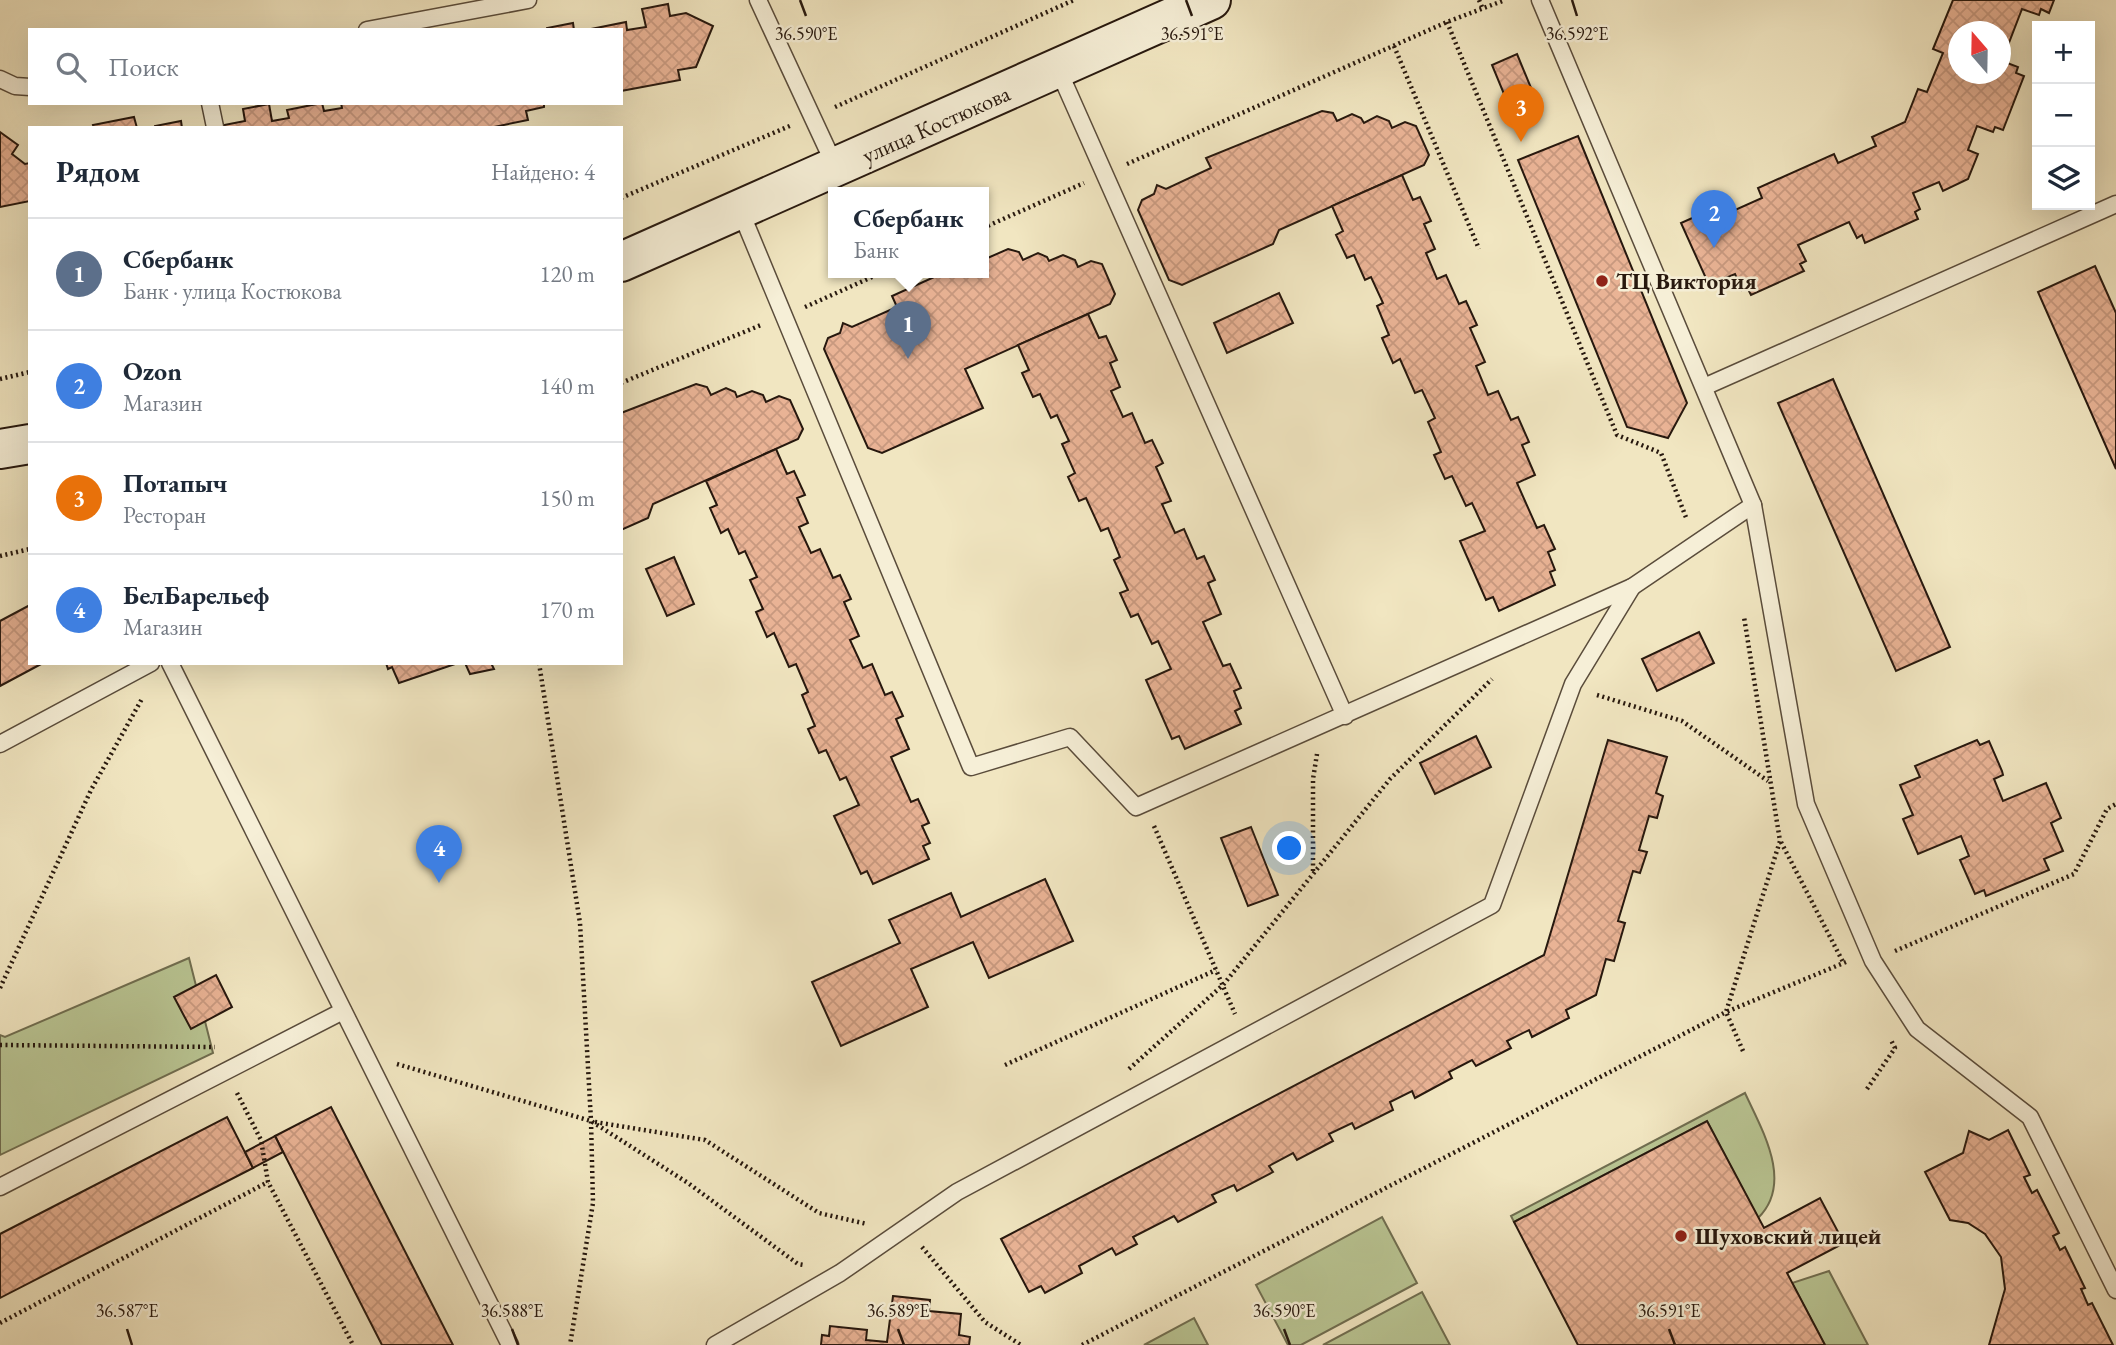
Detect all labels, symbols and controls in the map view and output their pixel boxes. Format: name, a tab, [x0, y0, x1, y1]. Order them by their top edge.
north arrow	[1948, 21, 2011, 84]
map controls	[2032, 21, 2095, 210]
button: +	[2032, 21, 2095, 84]
text: 36.590°E	[775, 22, 837, 45]
text: 36.591°E	[1161, 22, 1223, 45]
text: 36.592°E	[1546, 22, 1608, 45]
search box	[28, 28, 623, 105]
icon: search	[52, 48, 90, 86]
text: Поиск	[108, 50, 179, 84]
street label: улица Костюкова	[857, 78, 1016, 170]
pin: 3	[1498, 84, 1544, 142]
button: −	[2032, 84, 2095, 147]
button: layers	[2032, 147, 2095, 210]
text: Рядом	[56, 152, 140, 191]
text: Найдено: 4	[491, 157, 595, 187]
popup	[828, 187, 989, 278]
pin: 2	[1691, 190, 1737, 248]
text: Сбербанк	[853, 201, 964, 235]
text: Банк	[853, 235, 899, 265]
text: Сбербанк	[123, 242, 233, 276]
text: 1	[73, 259, 85, 289]
text: 120 m	[539, 259, 595, 289]
place label: ТЦ Виктория	[1616, 266, 1756, 296]
marker: ТЦ Виктория	[1594, 273, 1610, 289]
text: Банк · улица Костюкова	[123, 276, 342, 306]
pin: 1	[885, 301, 931, 359]
text: Ozon	[123, 354, 182, 388]
text: 2	[73, 371, 85, 401]
text: 140 m	[539, 371, 595, 401]
text: Магазин	[123, 388, 202, 418]
text: Потапыч	[123, 466, 227, 500]
text: 3	[73, 483, 85, 513]
text: 150 m	[539, 483, 595, 513]
text: Ресторан	[123, 500, 206, 530]
text: БелБарельеф	[123, 578, 269, 612]
text: 4	[73, 595, 85, 625]
text: 170 m	[539, 595, 595, 625]
text: Магазин	[123, 612, 202, 642]
pin: 4	[416, 825, 462, 883]
your location	[1272, 831, 1306, 865]
place label: Шуховский лицей	[1695, 1221, 1882, 1251]
marker: Шуховский лицей	[1673, 1228, 1689, 1244]
text: 36.587°E	[96, 1299, 158, 1322]
text: 36.588°E	[481, 1299, 543, 1322]
text: 36.589°E	[867, 1299, 929, 1322]
text: 36.590°E	[1253, 1299, 1315, 1322]
text: 36.591°E	[1638, 1299, 1700, 1322]

